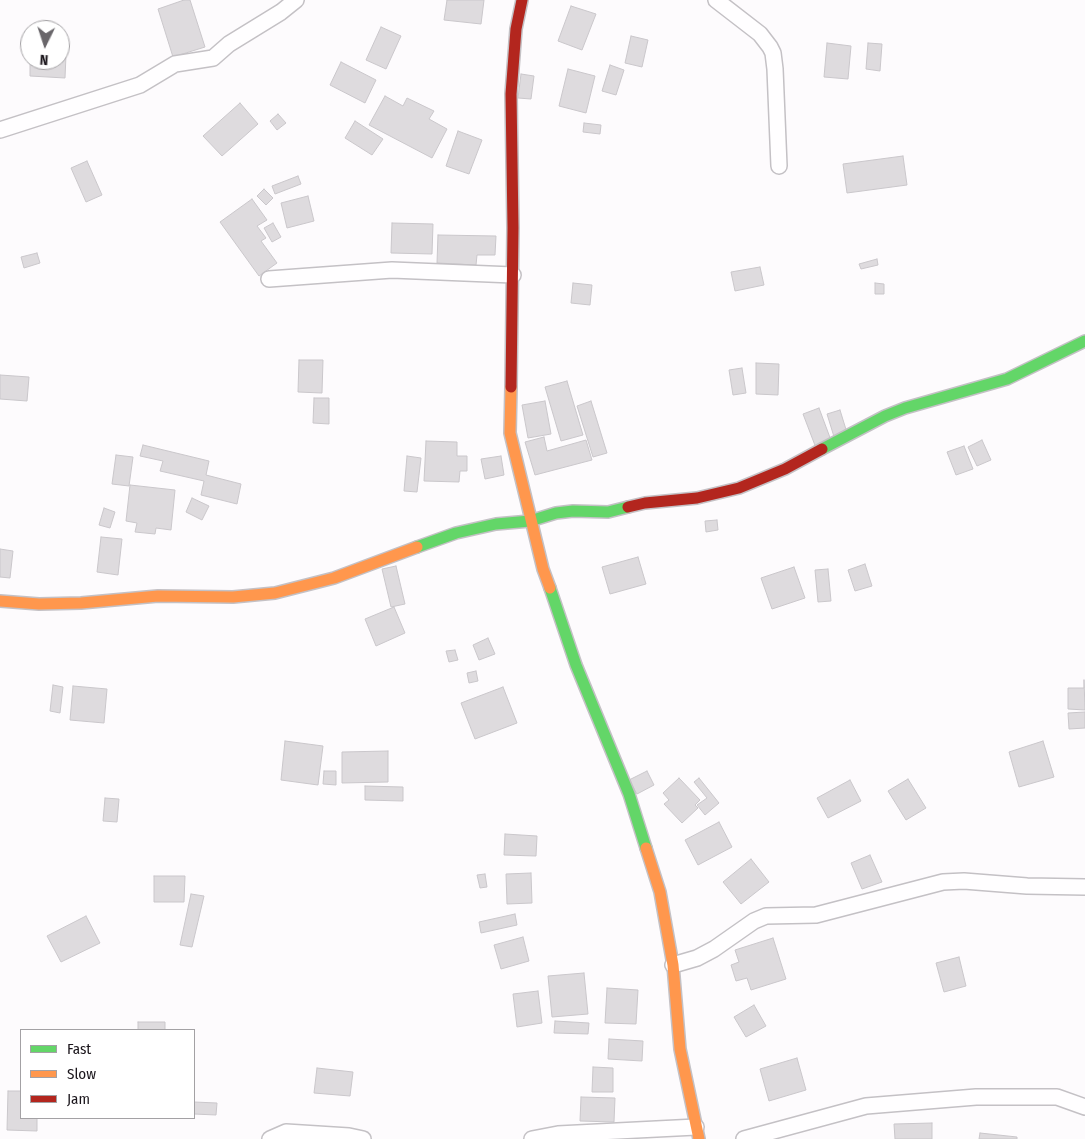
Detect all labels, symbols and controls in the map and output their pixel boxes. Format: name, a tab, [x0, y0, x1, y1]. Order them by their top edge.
north arrow	[20, 20, 70, 70]
text: N	[39, 51, 49, 68]
legend	[20, 1029, 195, 1119]
text: Fast	[67, 1040, 91, 1058]
text: Slow	[67, 1065, 96, 1083]
text: Jam	[67, 1090, 90, 1108]

